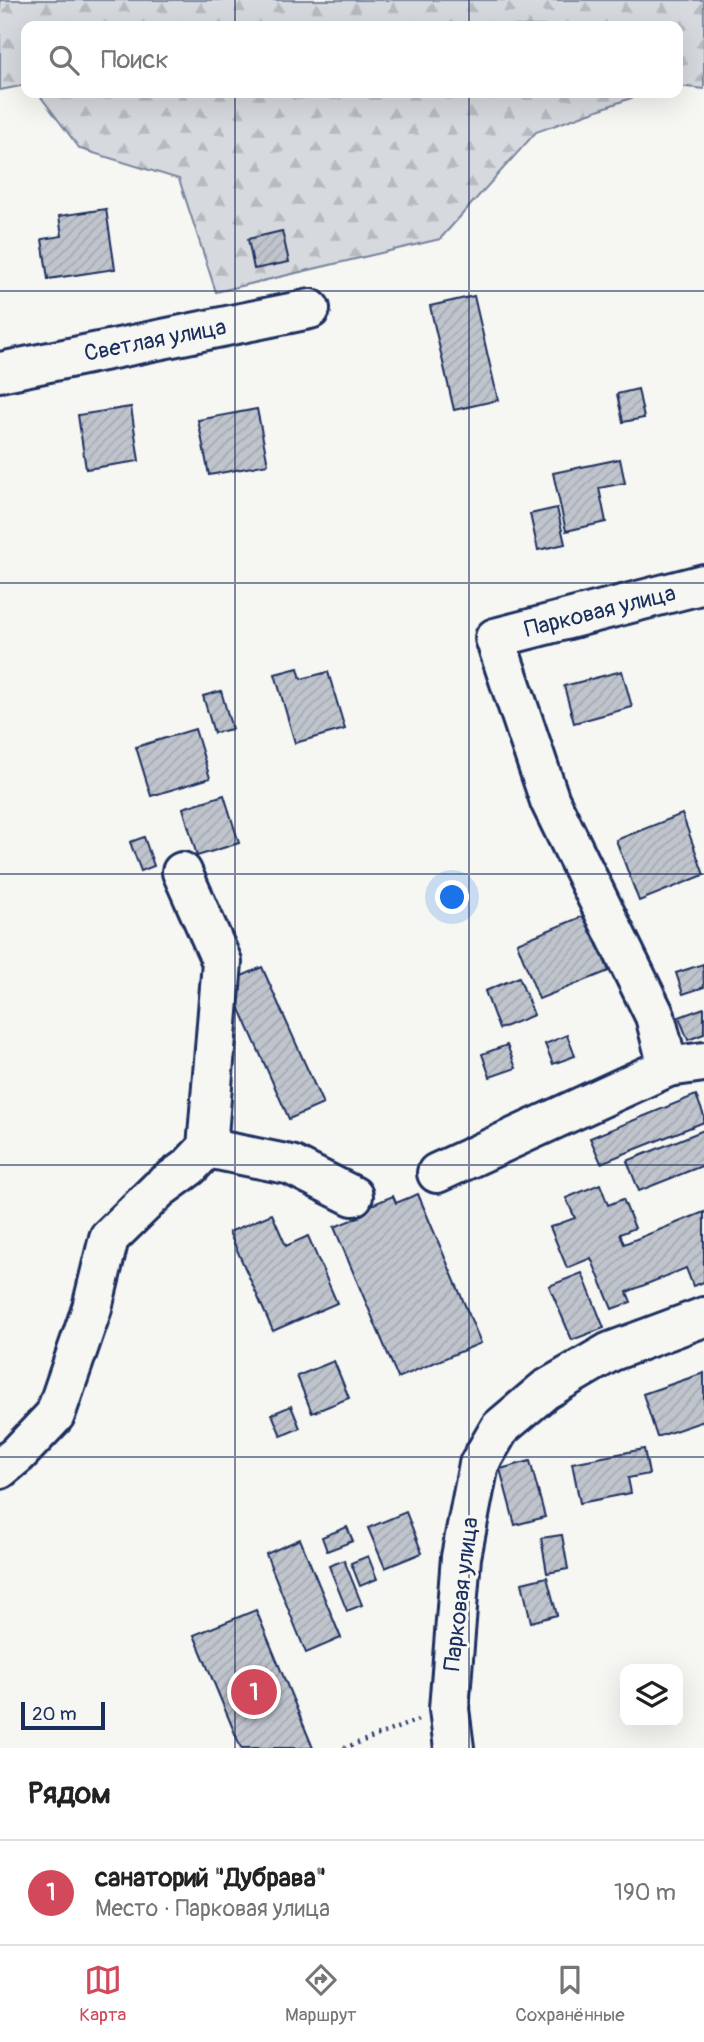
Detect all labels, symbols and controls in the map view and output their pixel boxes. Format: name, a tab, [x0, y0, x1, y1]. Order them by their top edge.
search box	[21, 21, 683, 98]
icon: search	[45, 41, 83, 79]
text: Поиск	[101, 44, 169, 76]
street label: Светлая улица	[81, 312, 229, 368]
street label: Парковая улица	[521, 578, 679, 644]
your location	[435, 880, 469, 914]
street label: Парковая улица	[437, 1515, 485, 1673]
map controls	[620, 1664, 683, 1727]
button: layers	[620, 1664, 683, 1727]
pin: 1	[231, 1666, 277, 1718]
scale bar	[21, 1699, 105, 1731]
text: 20 m	[32, 1702, 77, 1726]
text: Рядом	[28, 1775, 111, 1812]
text: санаторий "Дубрава"	[95, 1862, 326, 1894]
text: 1	[47, 1878, 56, 1907]
text: 190 m	[614, 1878, 676, 1907]
text: Место · Парковая улица	[95, 1894, 330, 1923]
tab: Карта	[79, 1961, 126, 2027]
tab: Маршрут	[285, 1961, 357, 2027]
tab: Сохранённые	[515, 1961, 625, 2027]

